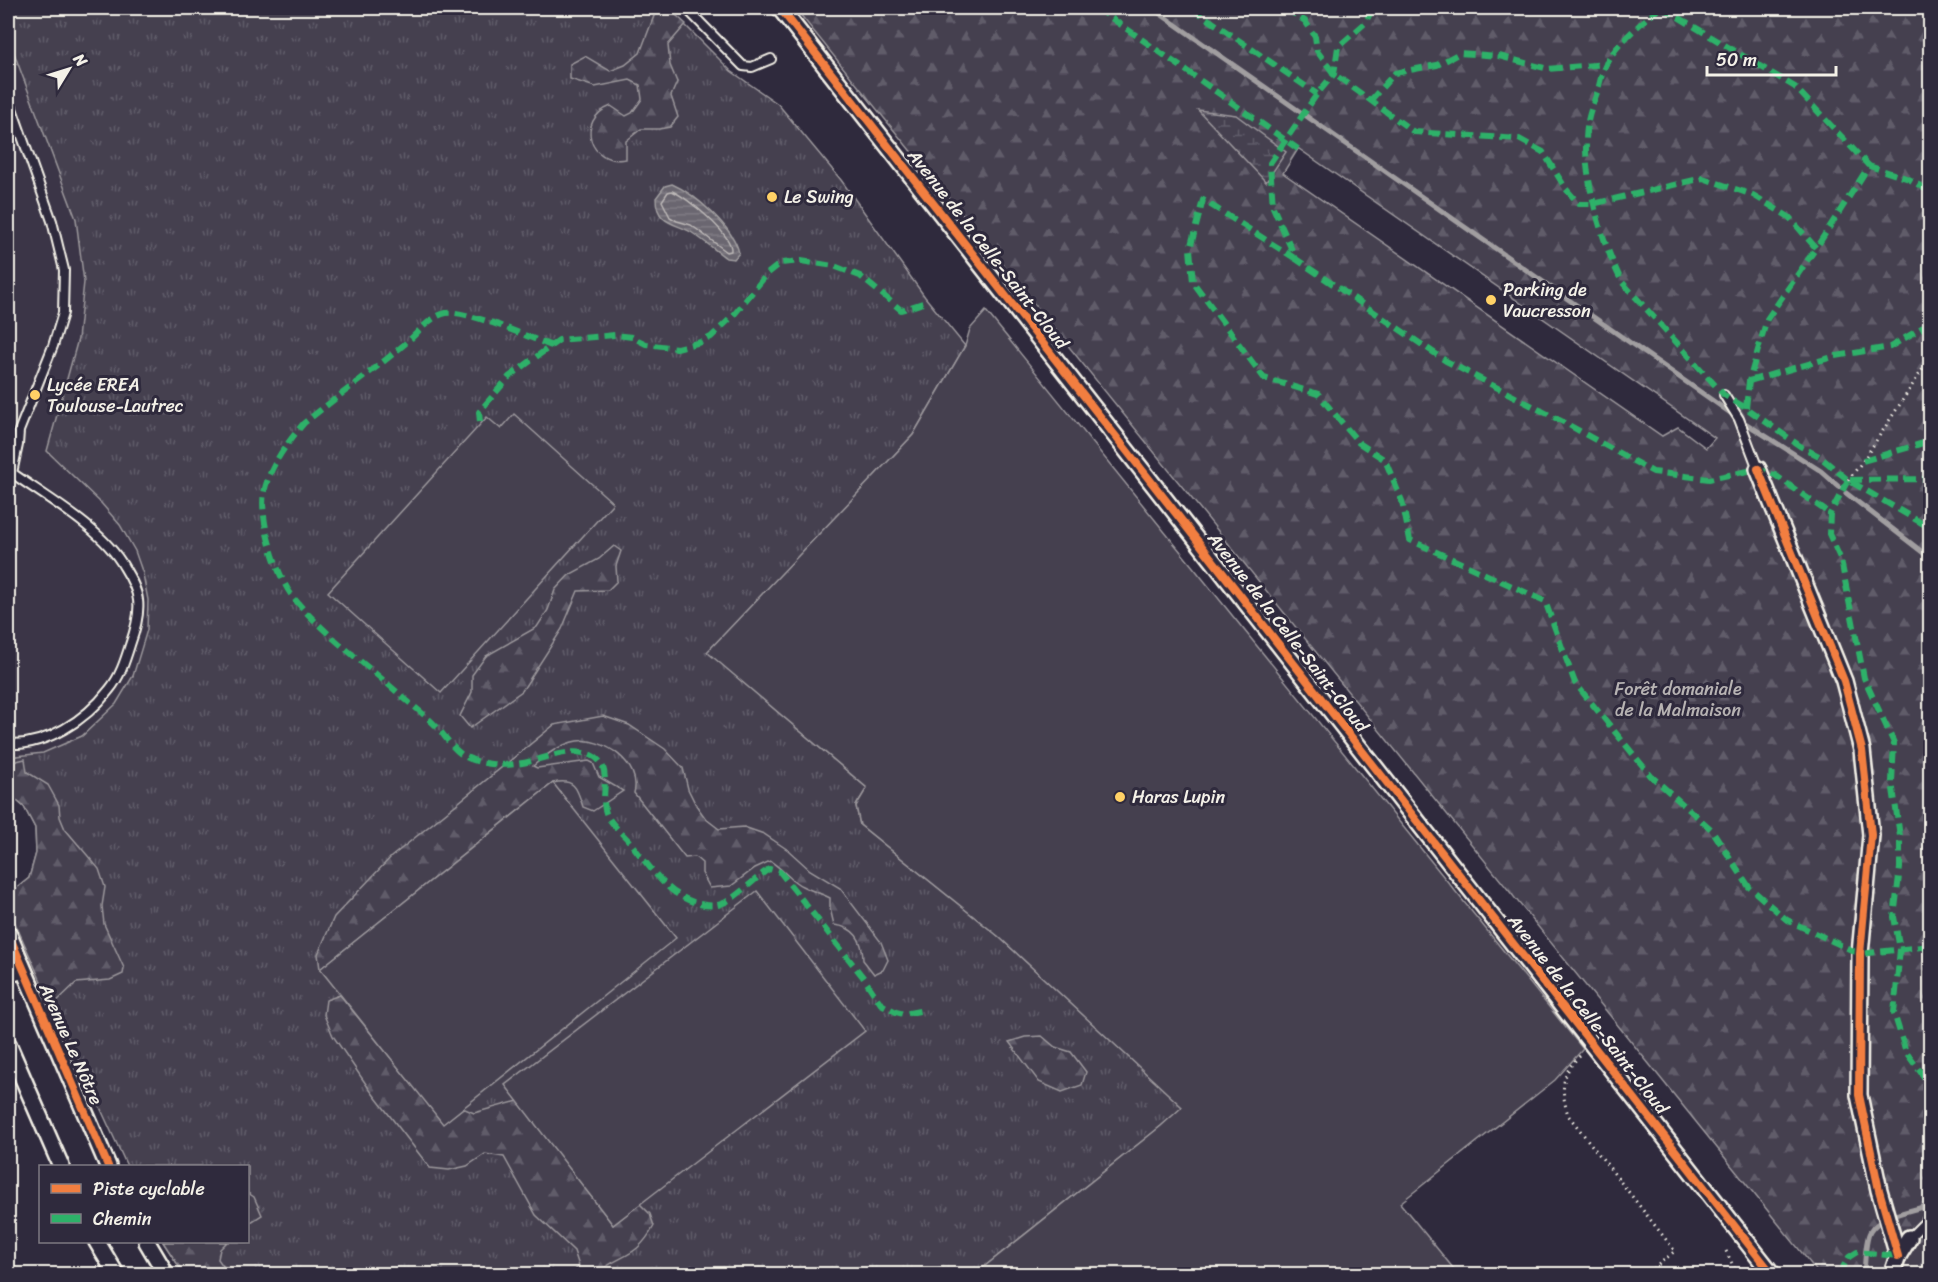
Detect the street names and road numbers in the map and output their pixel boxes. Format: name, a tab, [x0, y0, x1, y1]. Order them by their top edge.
street label: Avenue de la Celle-Saint-Cloud	[899, 141, 1078, 358]
street label: Avenue de la Celle-Saint-Cloud	[1199, 524, 1378, 741]
street label: Avenue de la Celle-Saint-Cloud	[1499, 906, 1678, 1123]
street label: Avenue Le Nôtre	[29, 977, 112, 1110]

